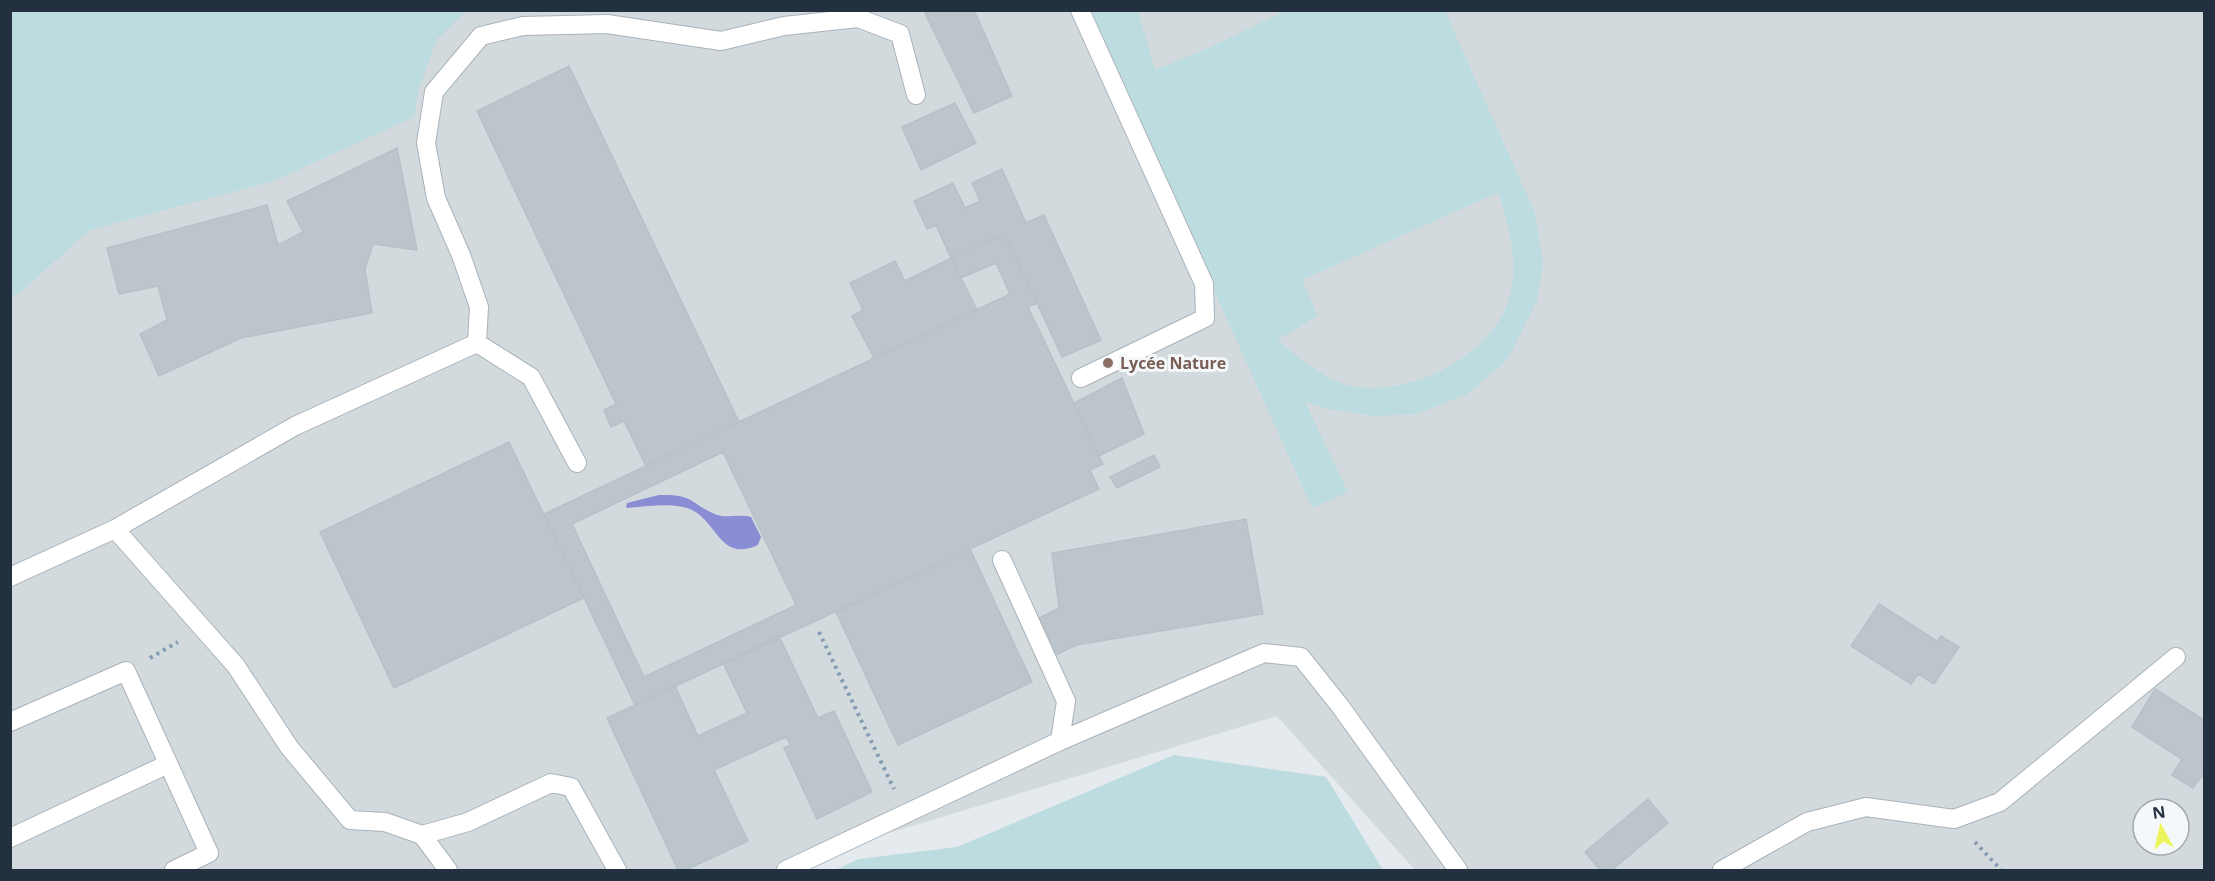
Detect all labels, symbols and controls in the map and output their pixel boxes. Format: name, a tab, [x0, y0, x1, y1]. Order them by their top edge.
place label: Lycée Nature	[1120, 352, 1226, 374]
marker: Lycée Nature	[1101, 356, 1115, 370]
north arrow	[2131, 797, 2191, 857]
text: N	[2151, 800, 2167, 824]

